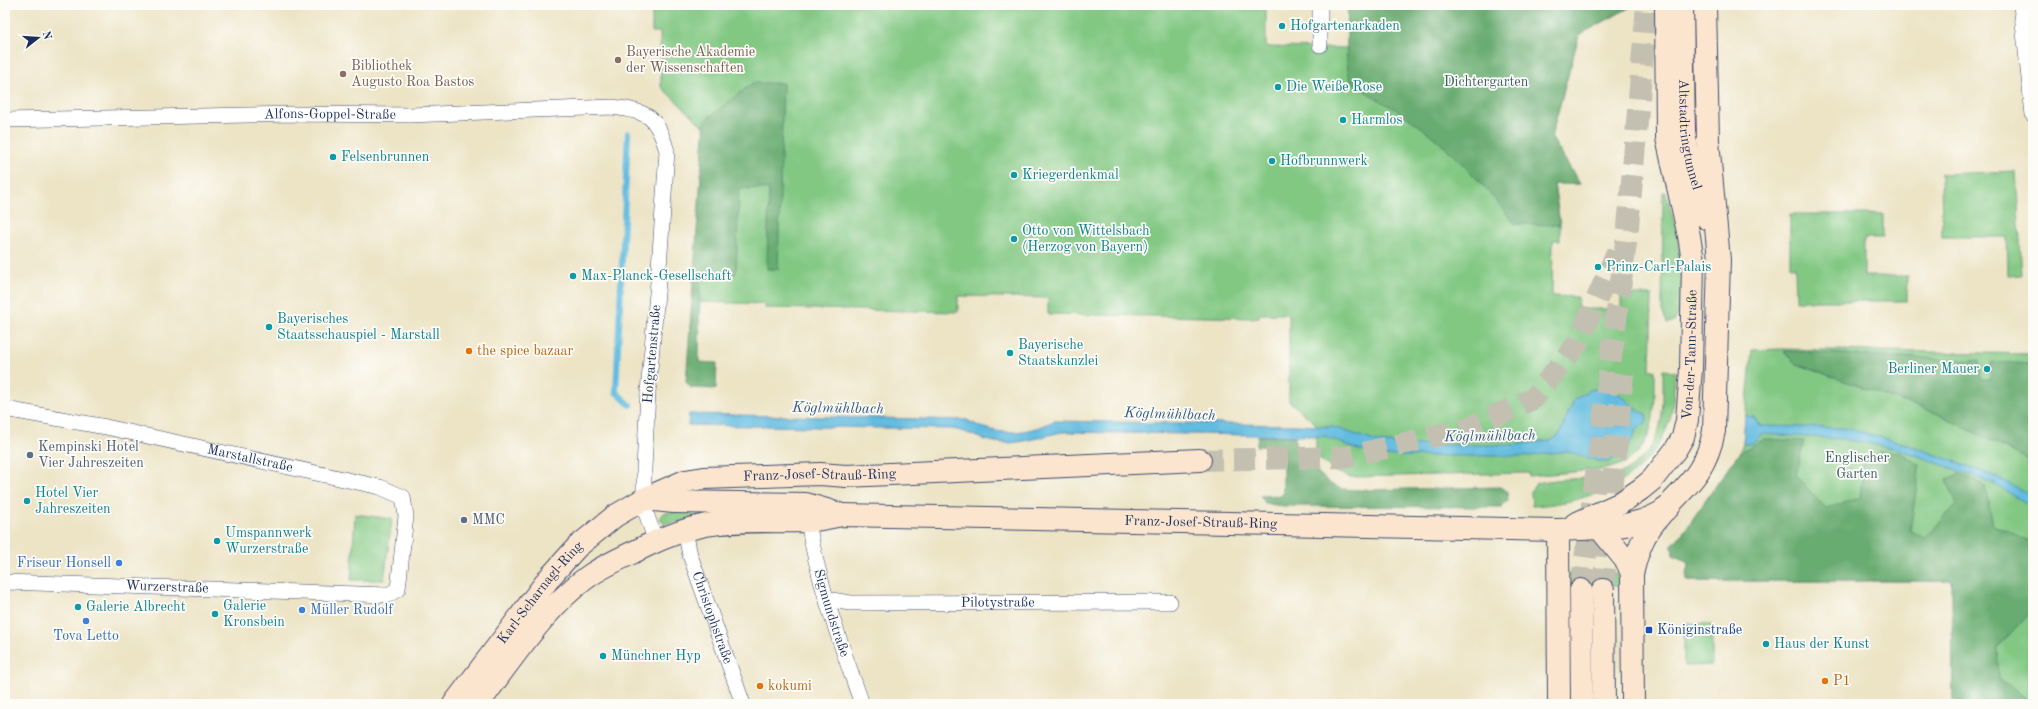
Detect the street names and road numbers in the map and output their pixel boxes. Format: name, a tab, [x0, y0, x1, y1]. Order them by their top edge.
street label: Altstadtringtunnel	[1676, 79, 1704, 192]
street label: Alfons-Goppel-Straße	[264, 107, 396, 122]
street label: Von-der-Tann-Straße	[1680, 290, 1699, 421]
street label: Hofgartenstraße	[641, 304, 663, 404]
street label: Marstallstraße	[206, 442, 294, 475]
street label: Franz-Josef-Strauß-Ring	[743, 467, 897, 484]
street label: Franz-Josef-Strauß-Ring	[1124, 514, 1278, 531]
street label: Karl-Scharnagl-Ring	[495, 538, 586, 647]
street label: Sigmundstraße	[811, 568, 852, 659]
street label: Christophstraße	[689, 570, 735, 666]
street label: Wurzerstraße	[125, 579, 209, 595]
street label: Pilotystraße	[961, 595, 1035, 610]

